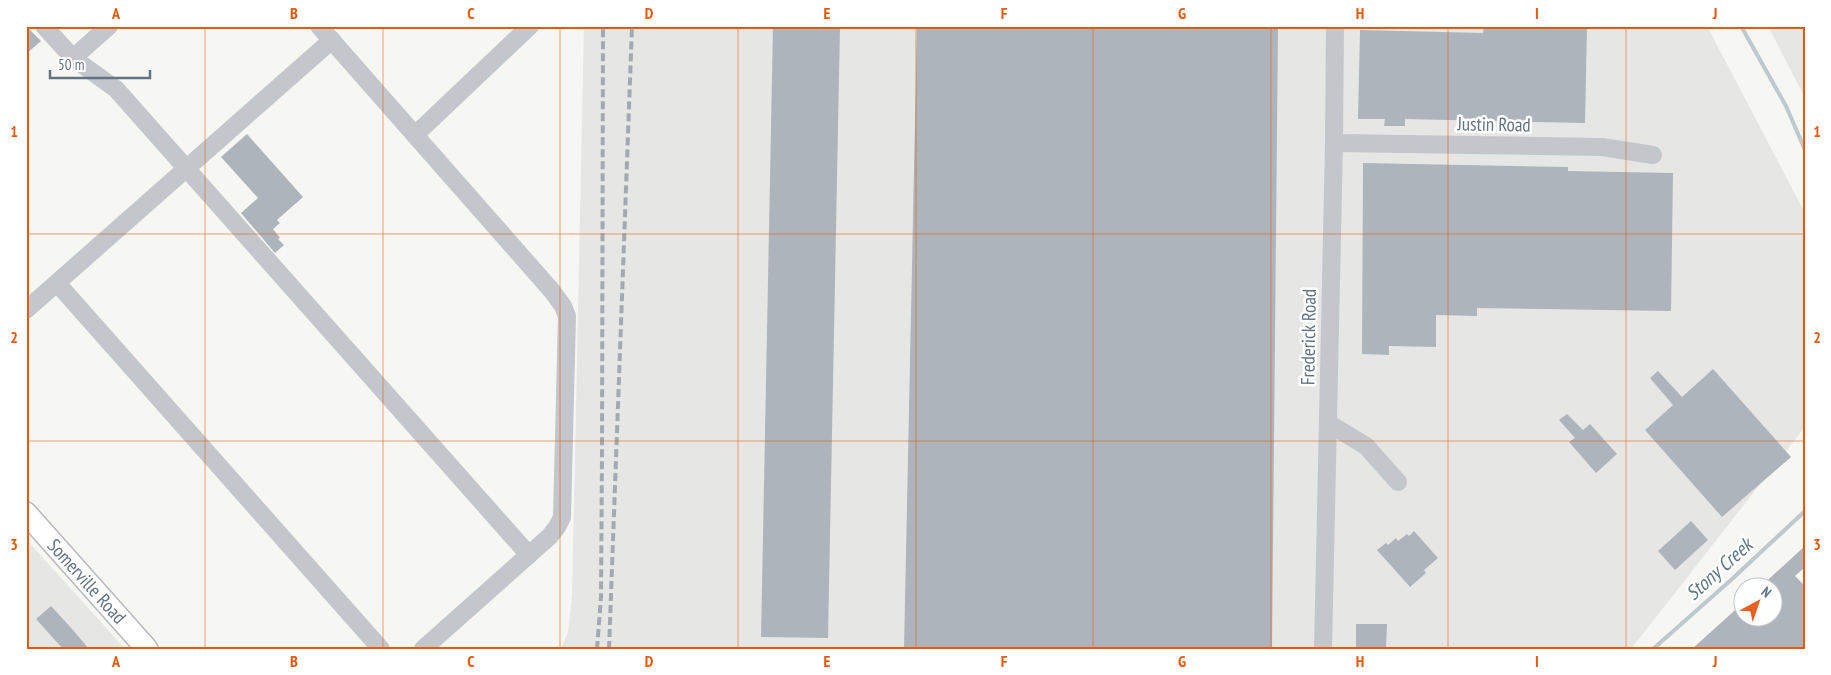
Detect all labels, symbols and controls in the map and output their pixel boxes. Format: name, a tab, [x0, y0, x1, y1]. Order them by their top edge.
text: A	[111, 3, 121, 23]
text: B	[290, 3, 298, 23]
text: C	[467, 3, 475, 23]
text: D	[645, 3, 654, 23]
text: E	[824, 3, 831, 23]
text: F	[1001, 3, 1008, 23]
text: G	[1178, 3, 1186, 23]
text: H	[1356, 3, 1364, 23]
text: I	[1535, 3, 1539, 23]
text: J	[1712, 3, 1717, 23]
scale bar	[50, 48, 150, 80]
text: 50 m	[58, 55, 84, 74]
street label: Justin Road	[1456, 111, 1531, 137]
text: 1	[10, 121, 18, 141]
text: 1	[1813, 121, 1821, 141]
street label: Frederick Road	[1295, 289, 1321, 385]
text: 2	[10, 327, 18, 347]
text: 2	[1813, 327, 1821, 347]
water label: Stony Creek	[1680, 531, 1759, 606]
street label: Somerville Road	[42, 533, 132, 629]
text: 3	[10, 534, 18, 554]
text: 3	[1813, 534, 1821, 554]
north arrow	[1734, 578, 1784, 628]
text: N	[1758, 583, 1775, 601]
text: A	[111, 651, 121, 671]
text: B	[290, 651, 298, 671]
text: C	[467, 651, 475, 671]
text: D	[645, 651, 654, 671]
text: E	[824, 651, 831, 671]
text: F	[1001, 651, 1008, 671]
text: G	[1178, 651, 1186, 671]
text: H	[1356, 651, 1364, 671]
text: I	[1535, 651, 1539, 671]
text: J	[1712, 651, 1717, 671]

